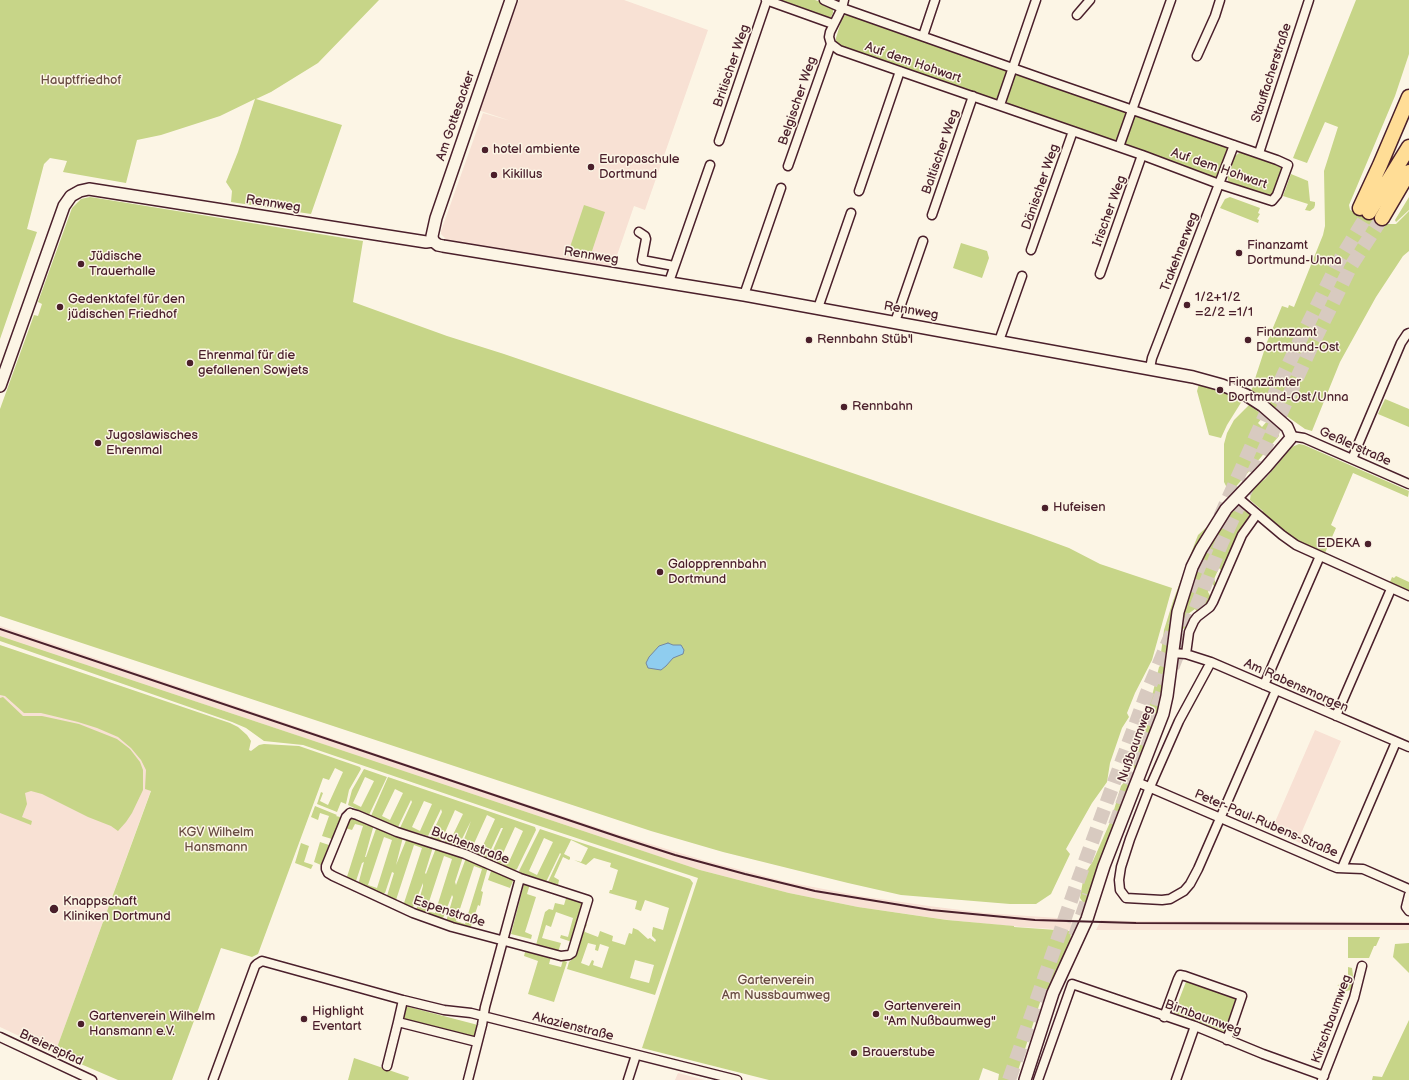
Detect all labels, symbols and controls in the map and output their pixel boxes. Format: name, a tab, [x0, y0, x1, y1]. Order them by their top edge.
street label: Stauffacherstraße	[1249, 21, 1295, 125]
street label: Britischer Weg	[711, 23, 753, 109]
street label: Auf dem Hohwart	[863, 39, 963, 87]
street label: Belgischer Weg	[776, 55, 820, 147]
street label: Am Gottesacker	[433, 69, 479, 163]
park label: Hauptfriedhof	[41, 73, 121, 89]
street label: Baltischer Weg	[919, 107, 963, 197]
place label: hotel ambiente	[493, 142, 580, 158]
street label: Dänischer Weg	[1019, 142, 1063, 232]
marker: hotel ambiente	[480, 145, 490, 155]
street label: Auf dem Hohwart	[1169, 145, 1269, 193]
place label: Europaschule Dortmund	[599, 152, 679, 183]
marker: Europaschule Dortmund	[586, 162, 596, 172]
place label: Kikillus	[502, 167, 542, 183]
marker: Kikillus	[489, 170, 499, 180]
street label: Irischer Weg	[1090, 173, 1130, 249]
street label: Rennweg	[244, 192, 302, 216]
street label: Trakehnerweg	[1158, 210, 1202, 294]
place label: Finanzamt Dortmund-Unna	[1247, 238, 1342, 269]
street label: Rennweg	[562, 244, 620, 268]
marker: Finanzamt Dortmund-Unna	[1234, 248, 1244, 258]
place label: Jüdische Trauerhalle	[89, 249, 156, 280]
marker: Jüdische Trauerhalle	[76, 259, 86, 269]
place label: 1/2+1/2 =2/2 =1/1	[1195, 290, 1253, 321]
place label: Gedenktafel für den jüdischen Friedhof	[68, 292, 185, 323]
street label: Rennweg	[882, 299, 940, 323]
marker: 1/2+1/2 =2/2 =1/1	[1182, 300, 1192, 310]
marker: Gedenktafel für den jüdischen Friedhof	[55, 302, 65, 312]
place label: Finanzamt Dortmund-Ost	[1256, 325, 1339, 356]
place label: Rennbahn Stüb'l	[817, 332, 913, 348]
marker: Rennbahn Stüb'l	[804, 335, 814, 345]
marker: Finanzamt Dortmund-Ost	[1243, 335, 1253, 345]
place label: Ehrenmal für die gefallenen Sowjets	[198, 348, 308, 379]
marker: Ehrenmal für die gefallenen Sowjets	[185, 358, 195, 368]
place label: Finanzämter Dortmund-Ost/Unna	[1228, 375, 1349, 406]
marker: Finanzämter Dortmund-Ost/Unna	[1215, 385, 1225, 395]
place label: Rennbahn	[852, 399, 913, 415]
marker: Rennbahn	[839, 402, 849, 412]
street label: Geßlerstraße	[1317, 424, 1393, 470]
place label: Jugoslawisches Ehrenmal	[106, 428, 198, 459]
marker: Jugoslawisches Ehrenmal	[93, 438, 103, 448]
place label: Hufeisen	[1053, 500, 1105, 516]
marker: Hufeisen	[1040, 503, 1050, 513]
place label: EDEKA	[1317, 536, 1360, 552]
marker: EDEKA	[1363, 539, 1373, 549]
place label: Galopprennbahn Dortmund	[668, 557, 767, 588]
marker: Galopprennbahn Dortmund	[655, 567, 665, 577]
street label: Am Rabensmorgen	[1241, 656, 1351, 716]
street label: Nußbaumweg	[1115, 703, 1157, 785]
street label: Peter-Paul-Rubens-Straße	[1192, 787, 1340, 861]
street label: Buchenstraße	[429, 824, 511, 868]
park label: KGV Wilhelm Hansmann	[178, 825, 254, 856]
street label: Espenstraße	[411, 893, 487, 931]
place label: Knappschaft Kliniken Dortmund	[63, 894, 171, 925]
marker: Knappschaft Kliniken Dortmund	[48, 903, 60, 915]
park label: Gartenverein Am Nussbaumweg	[722, 973, 830, 1004]
street label: Kirschbaumweg	[1309, 973, 1355, 1065]
street label: Birnbaumweg	[1163, 997, 1243, 1039]
place label: Gartenverein "Am Nußbaumweg"	[884, 999, 996, 1030]
place label: Highlight Eventart	[312, 1004, 364, 1035]
place label: Gartenverein Wilhelm Hansmann e.V.	[89, 1009, 215, 1040]
street label: Akazienstraße	[531, 1009, 615, 1045]
marker: Gartenverein "Am Nußbaumweg"	[871, 1009, 881, 1019]
marker: Highlight Eventart	[299, 1014, 309, 1024]
marker: Gartenverein Wilhelm Hansmann e.V.	[76, 1019, 86, 1029]
street label: Breierspfad	[17, 1026, 85, 1070]
place label: Brauerstube	[862, 1045, 935, 1061]
marker: Brauerstube	[849, 1048, 859, 1058]

